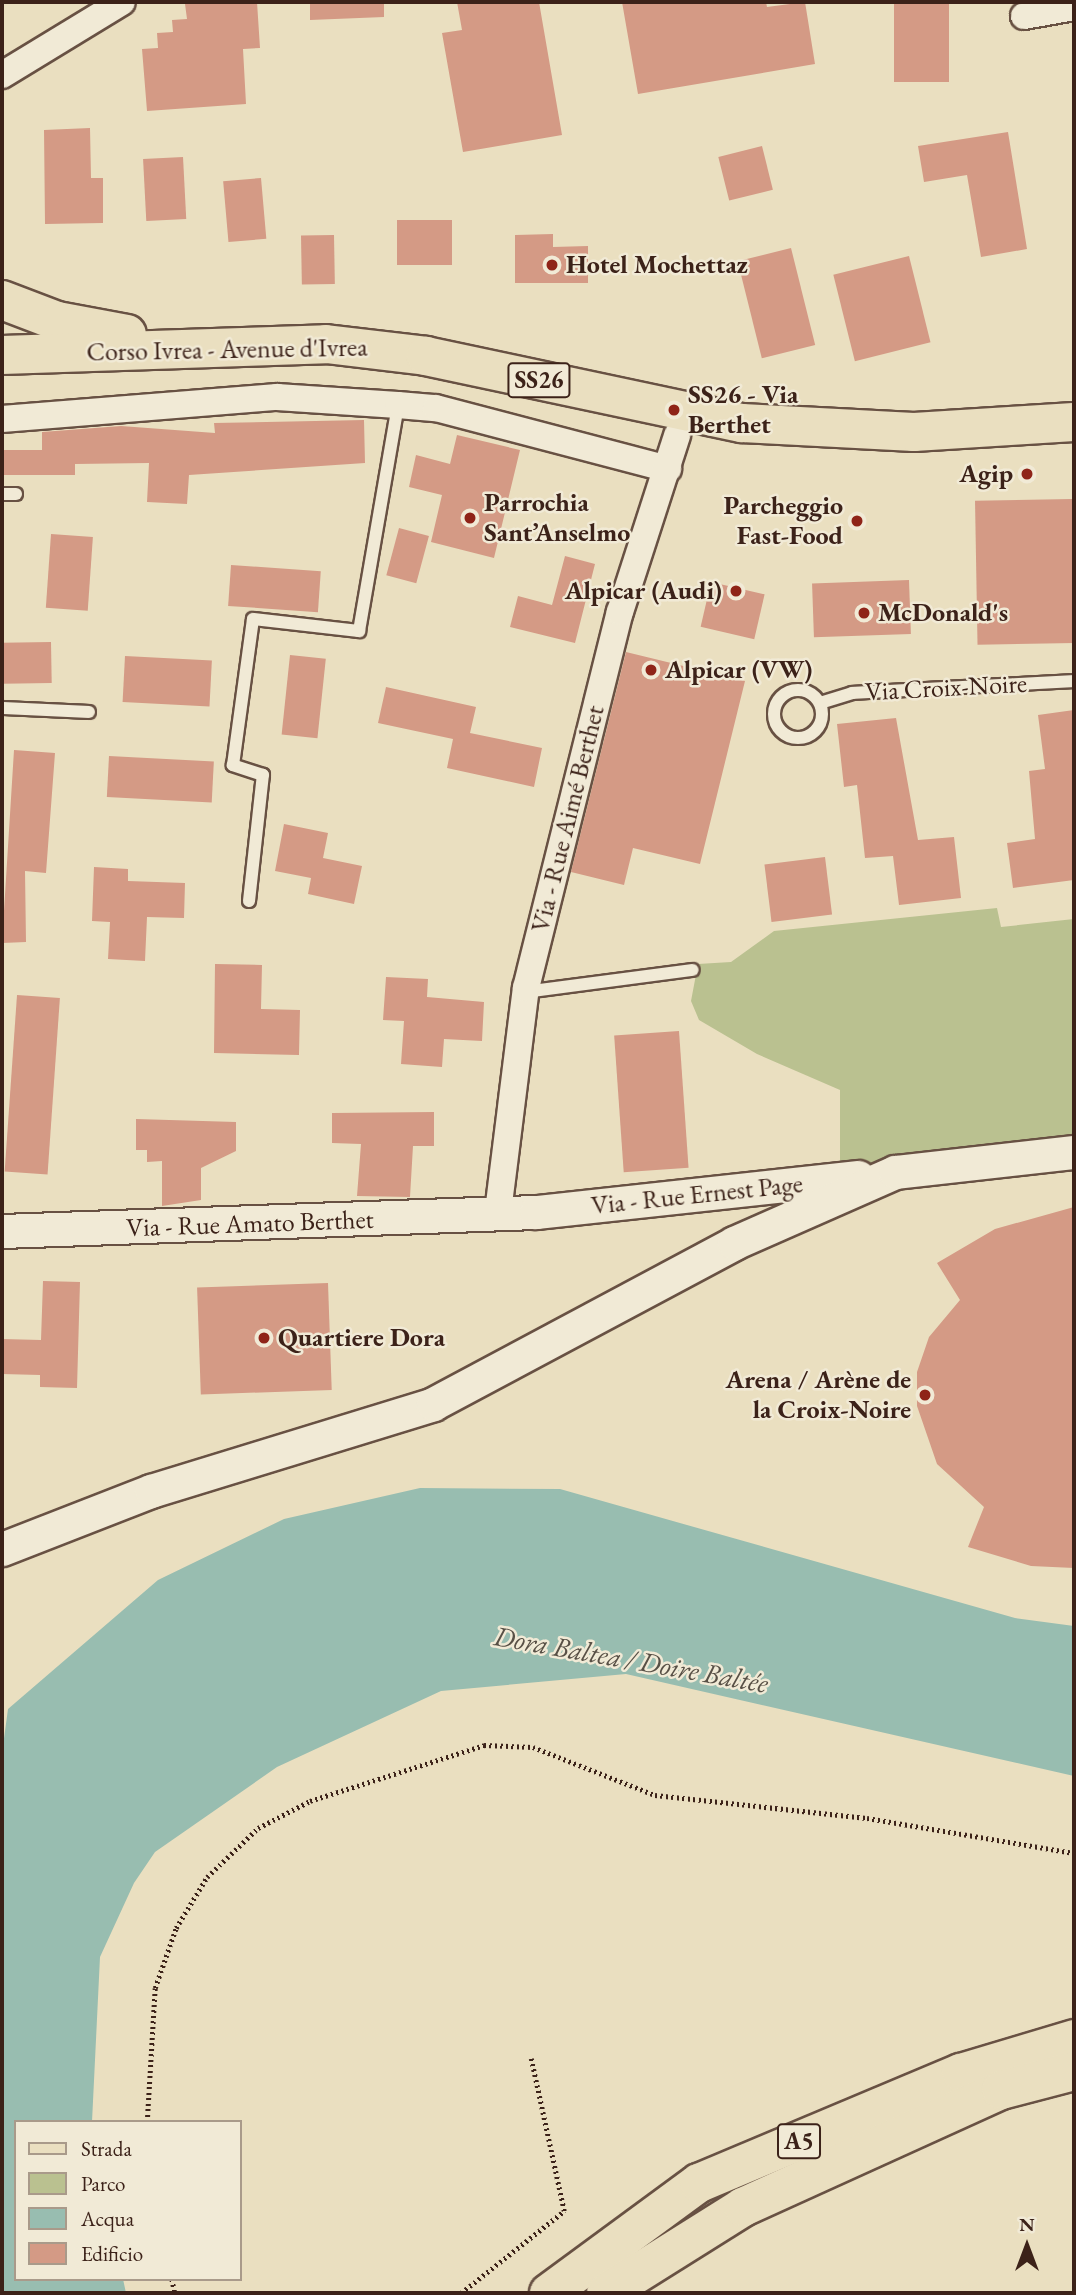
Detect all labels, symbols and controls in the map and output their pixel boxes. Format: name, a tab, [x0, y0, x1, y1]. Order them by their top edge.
place label: Hotel Mochettaz	[566, 249, 748, 281]
marker: Hotel Mochettaz	[544, 257, 560, 273]
street label: Corso Ivrea - Avenue d'Ivrea	[86, 332, 368, 368]
road number: SS26	[506, 360, 572, 400]
place label: SS26 - Via Berthet	[688, 379, 798, 440]
marker: SS26 - Via Berthet	[666, 402, 682, 418]
place label: Agip	[959, 458, 1013, 490]
marker: Agip	[1019, 466, 1035, 482]
place label: Parrochia Sant’Anselmo	[484, 487, 630, 548]
place label: Parcheggio Fast-Food	[723, 490, 843, 552]
marker: Parrochia Sant’Anselmo	[462, 510, 478, 526]
marker: Parcheggio Fast-Food	[849, 513, 865, 529]
place label: Alpicar (Audi)	[565, 575, 722, 607]
marker: Alpicar (Audi)	[728, 583, 744, 599]
place label: McDonald's	[878, 597, 1008, 629]
marker: McDonald's	[856, 605, 872, 621]
place label: Alpicar (VW)	[665, 654, 812, 686]
marker: Alpicar (VW)	[643, 662, 659, 678]
street label: Via Croix-Noire	[864, 668, 1028, 708]
street label: Via - Rue Aimé Berthet	[525, 702, 611, 936]
street label: Via - Rue Ernest Page	[590, 1168, 804, 1222]
street label: Via - Rue Amato Berthet	[126, 1204, 374, 1244]
place label: Quartiere Dora	[278, 1322, 445, 1354]
marker: Quartiere Dora	[256, 1330, 272, 1346]
place label: Arena / Arène de la Croix-Noire	[725, 1364, 911, 1426]
marker: Arena / Arène de la Croix-Noire	[917, 1387, 933, 1403]
water label: Dora Baltea / Doire Baltée	[491, 1618, 771, 1700]
legend	[14, 2120, 242, 2281]
road number: A5	[776, 2120, 822, 2162]
text: Strada	[81, 2135, 132, 2162]
text: Parco	[81, 2170, 125, 2197]
text: Acqua	[81, 2205, 134, 2232]
north arrow	[992, 2211, 1062, 2281]
text: N	[1019, 2212, 1035, 2237]
text: Edificio	[81, 2240, 143, 2267]

